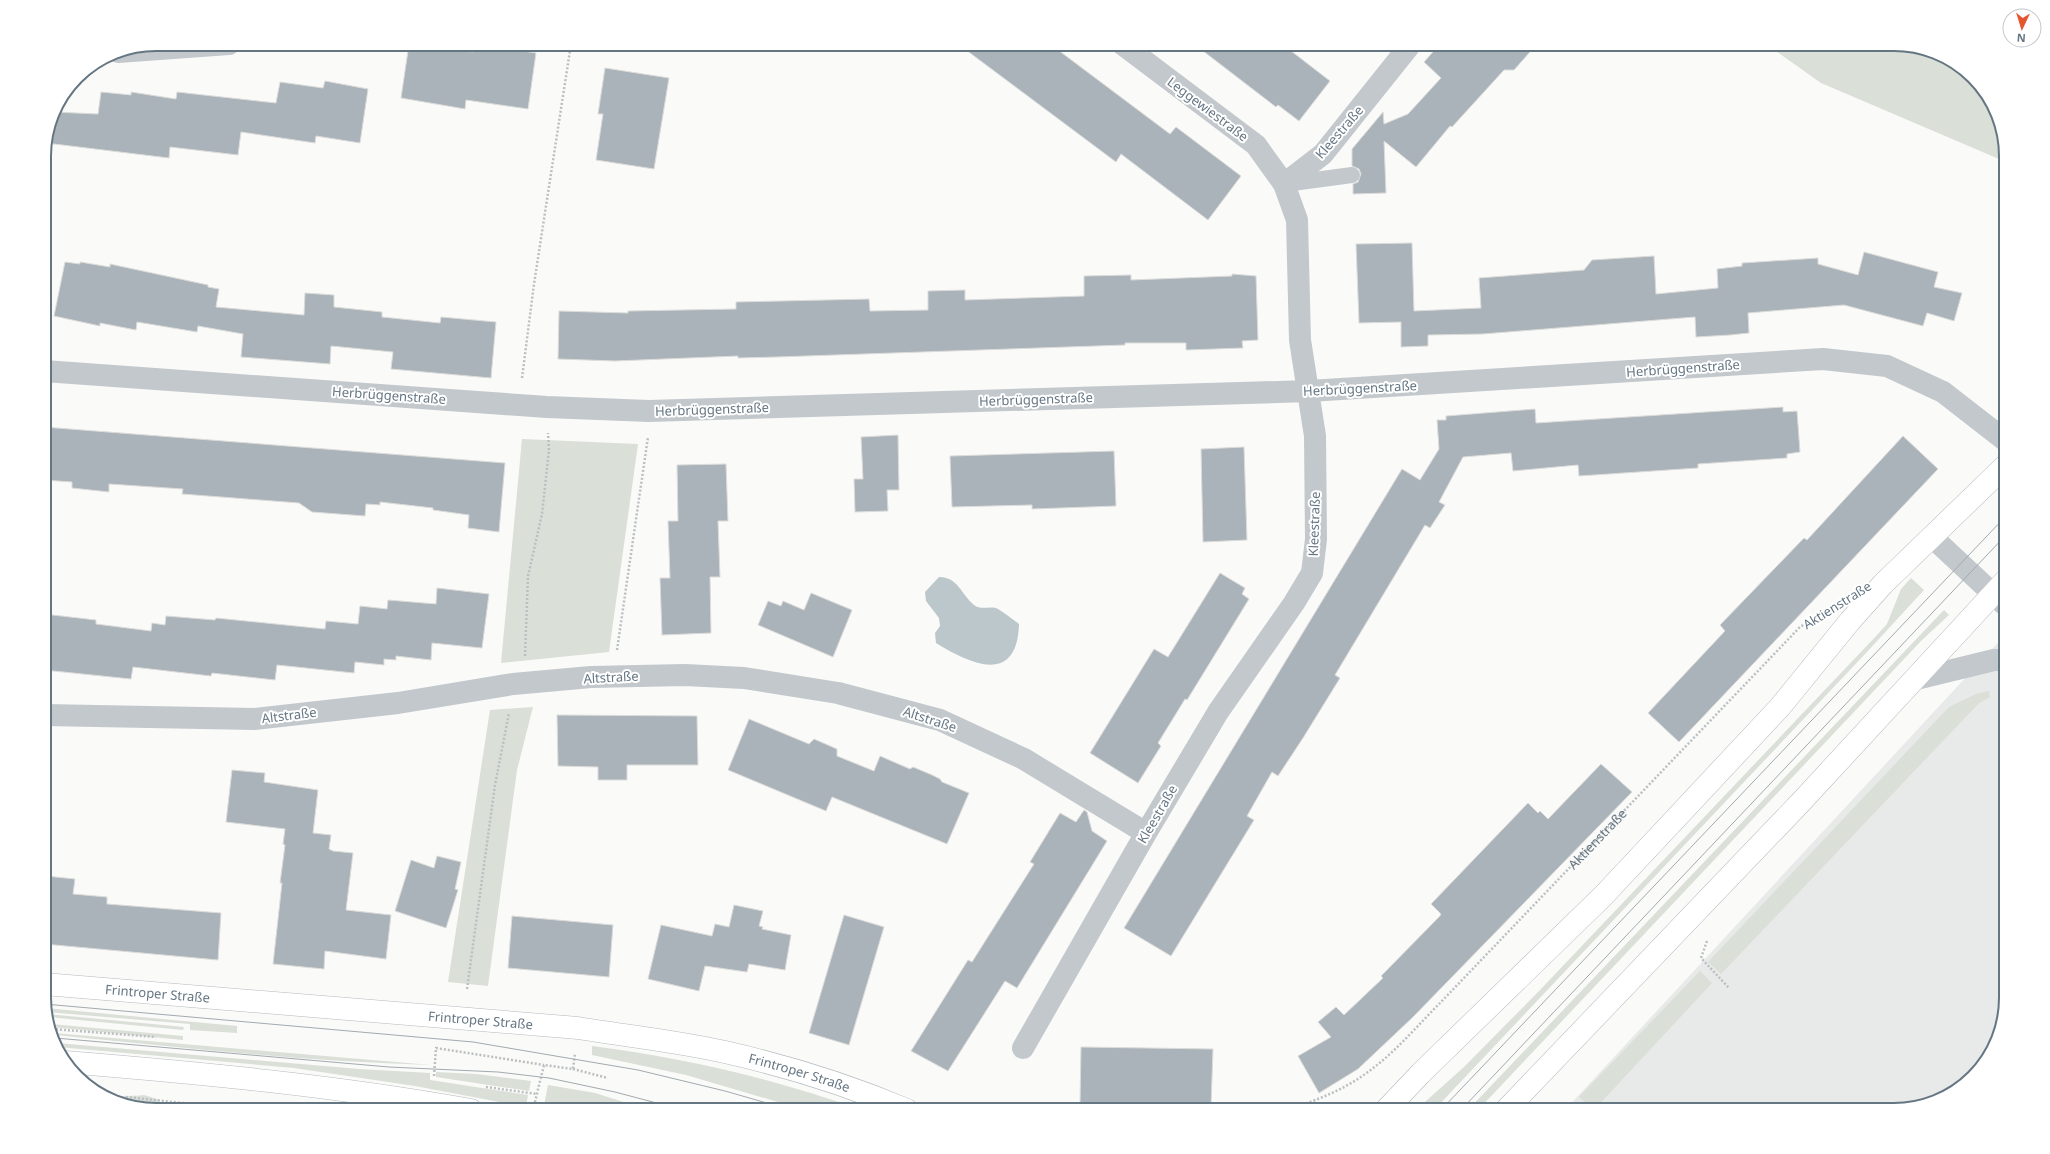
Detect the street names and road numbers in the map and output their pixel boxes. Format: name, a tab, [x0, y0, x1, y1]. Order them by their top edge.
street label: Leggewiestraße	[1164, 73, 1252, 145]
street label: Kleestraße	[1311, 102, 1367, 162]
street label: Herbrüggenstraße	[1626, 355, 1740, 381]
street label: Herbrüggenstraße	[1303, 376, 1417, 400]
street label: Herbrüggenstraße	[332, 382, 446, 408]
street label: Herbrüggenstraße	[979, 388, 1093, 410]
street label: Herbrüggenstraße	[655, 398, 769, 420]
street label: Kleestraße	[1304, 491, 1324, 557]
street label: Aktienstraße	[1799, 577, 1875, 633]
street label: Altstraße	[583, 667, 639, 687]
street label: Altstraße	[901, 702, 959, 736]
street label: Altstraße	[260, 703, 318, 727]
street label: Kleestraße	[1133, 781, 1181, 847]
street label: Aktienstraße	[1564, 805, 1631, 873]
street label: Frintroper Straße	[104, 980, 211, 1007]
street label: Frintroper Straße	[427, 1007, 534, 1033]
street label: Frintroper Straße	[747, 1049, 853, 1096]

